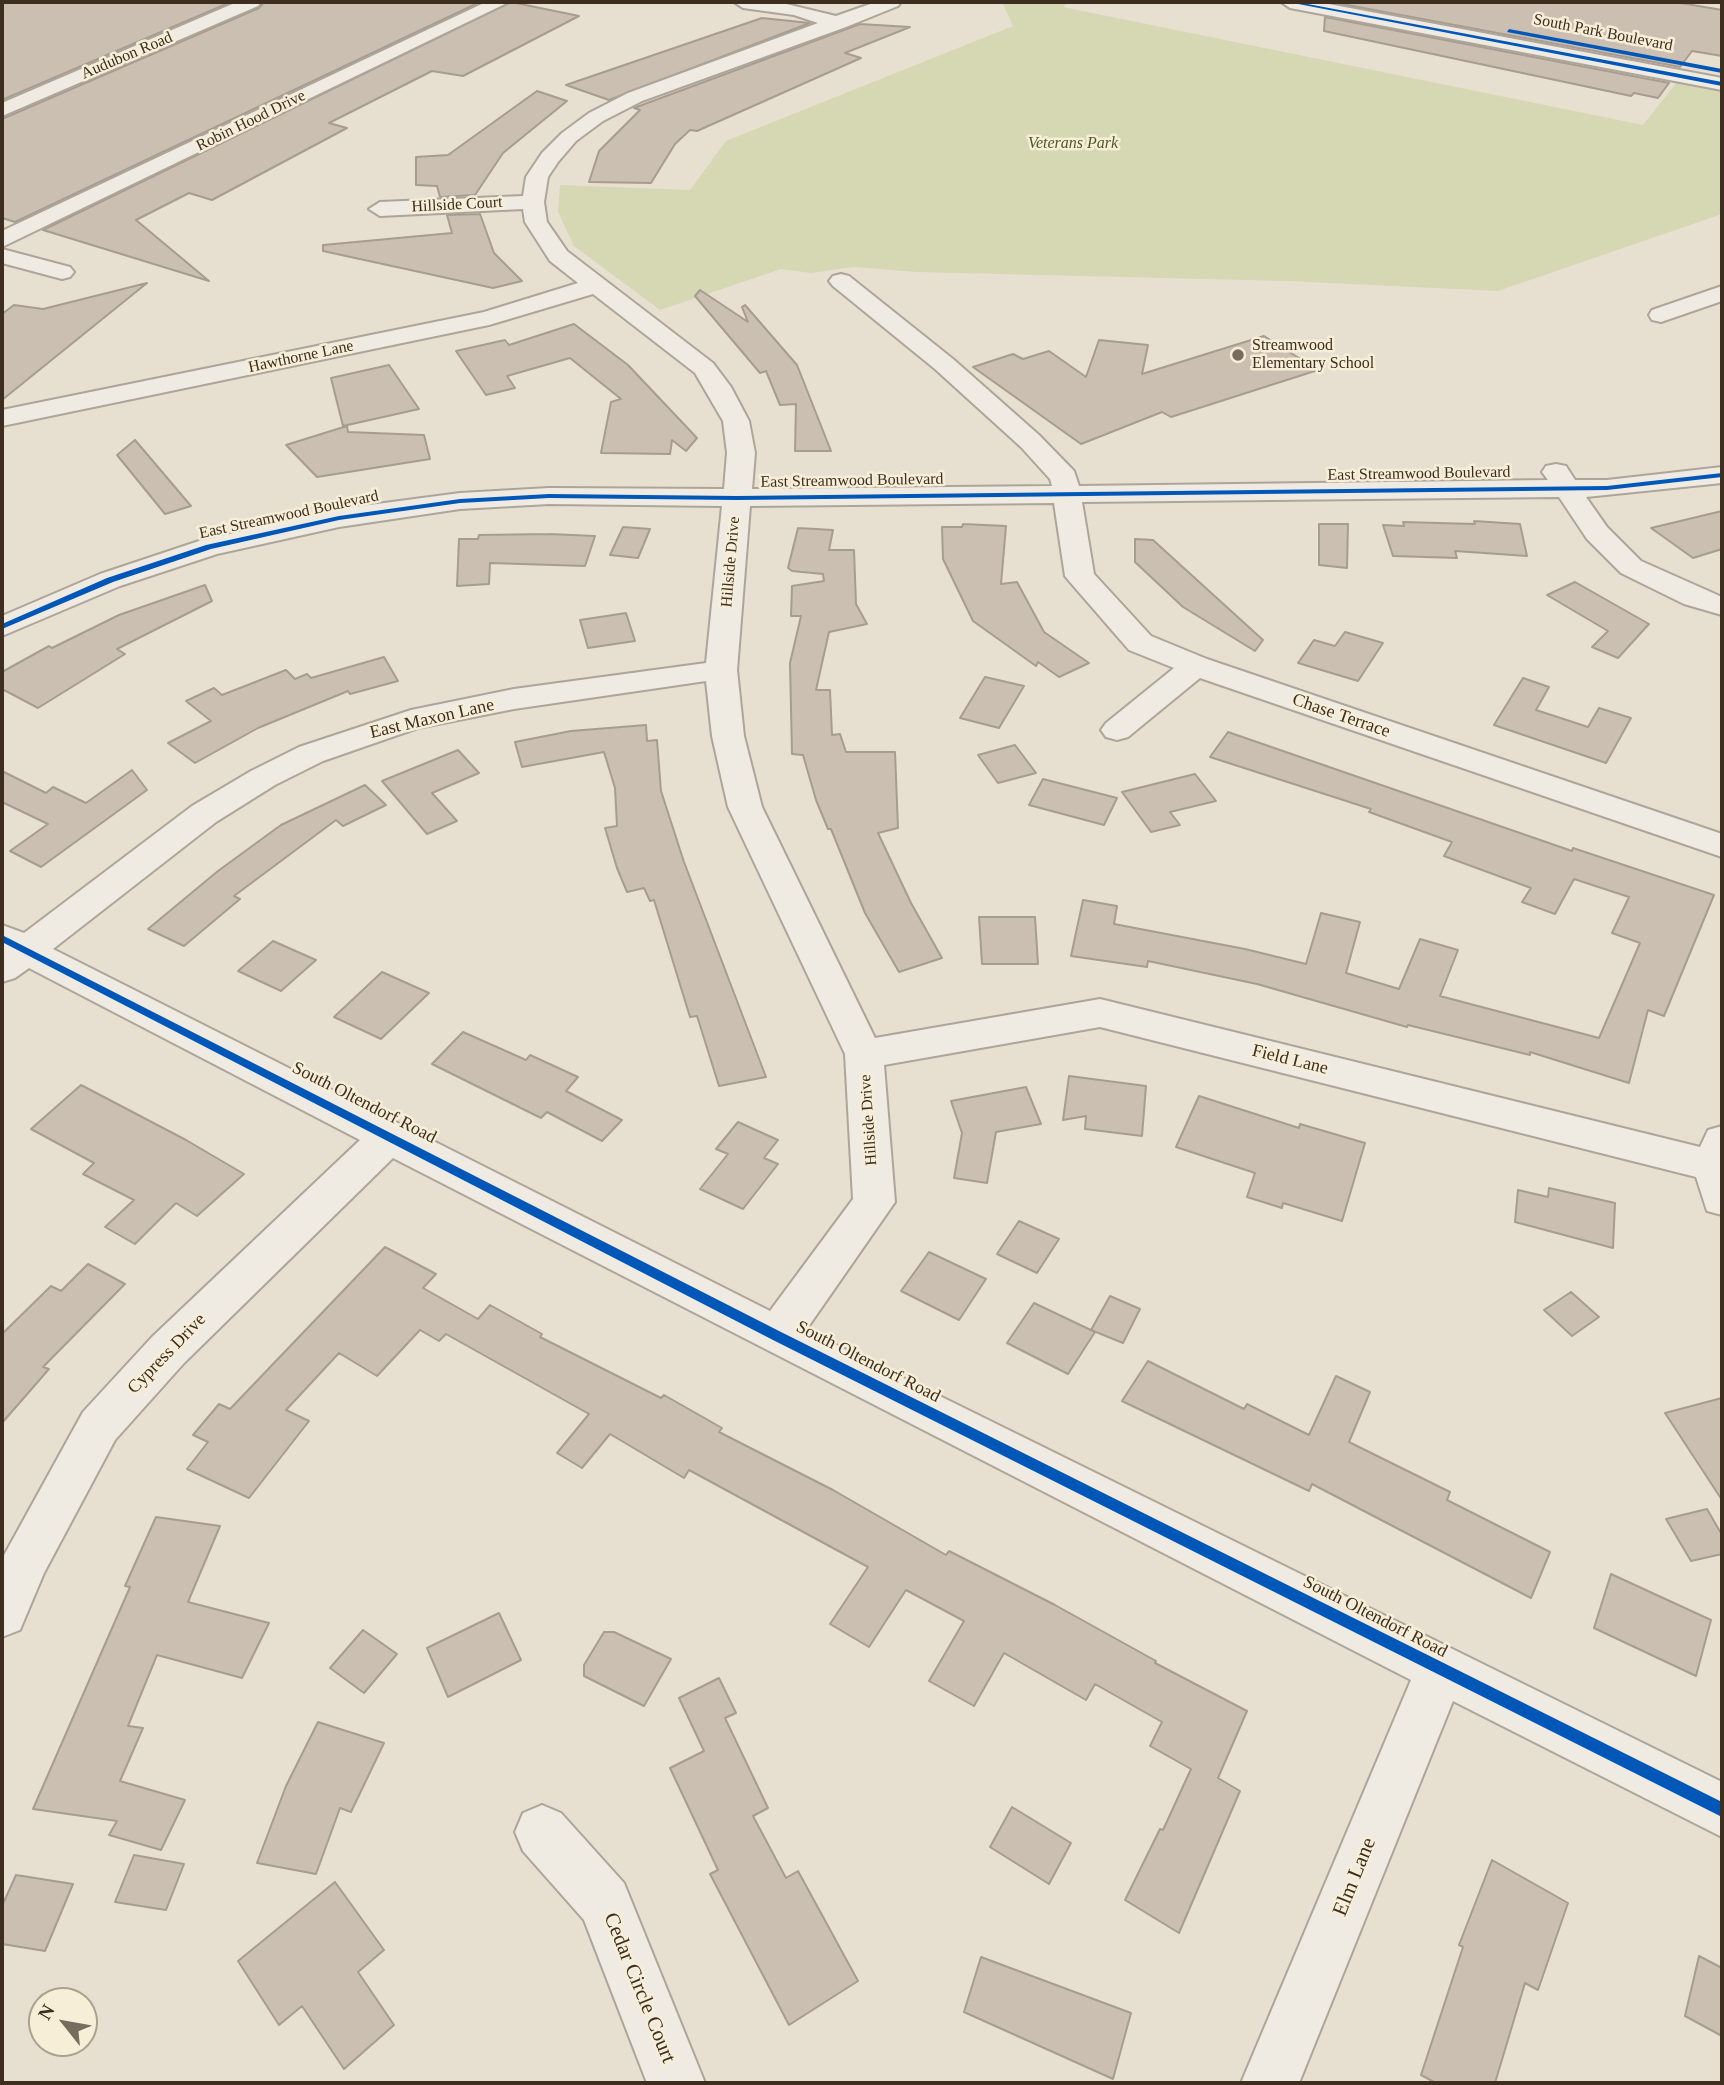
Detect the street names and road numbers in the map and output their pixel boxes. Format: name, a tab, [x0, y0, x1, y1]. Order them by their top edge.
street label: South Park Boulevard	[1532, 10, 1674, 56]
street label: Audubon Road	[78, 28, 176, 84]
street label: Robin Hood Drive	[193, 86, 309, 156]
street label: Hillside Court	[411, 193, 503, 217]
street label: Hawthorne Lane	[247, 336, 355, 378]
street label: East Streamwood Boulevard	[1327, 463, 1511, 485]
street label: East Streamwood Boulevard	[760, 470, 944, 492]
street label: East Streamwood Boulevard	[197, 487, 381, 543]
street label: Hillside Drive	[717, 516, 745, 608]
street label: Chase Terrace	[1289, 689, 1393, 743]
street label: East Maxon Lane	[368, 694, 496, 744]
street label: Field Lane	[1250, 1040, 1330, 1080]
street label: South Oltendorf Road	[288, 1057, 440, 1149]
street label: Hillside Drive	[856, 1074, 882, 1166]
street label: Cypress Drive	[123, 1309, 211, 1399]
street label: South Oltendorf Road	[792, 1316, 944, 1408]
street label: South Oltendorf Road	[1299, 1571, 1451, 1663]
street label: Elm Lane	[1328, 1834, 1382, 1920]
street label: Cedar Circle Court	[597, 1909, 681, 2067]

